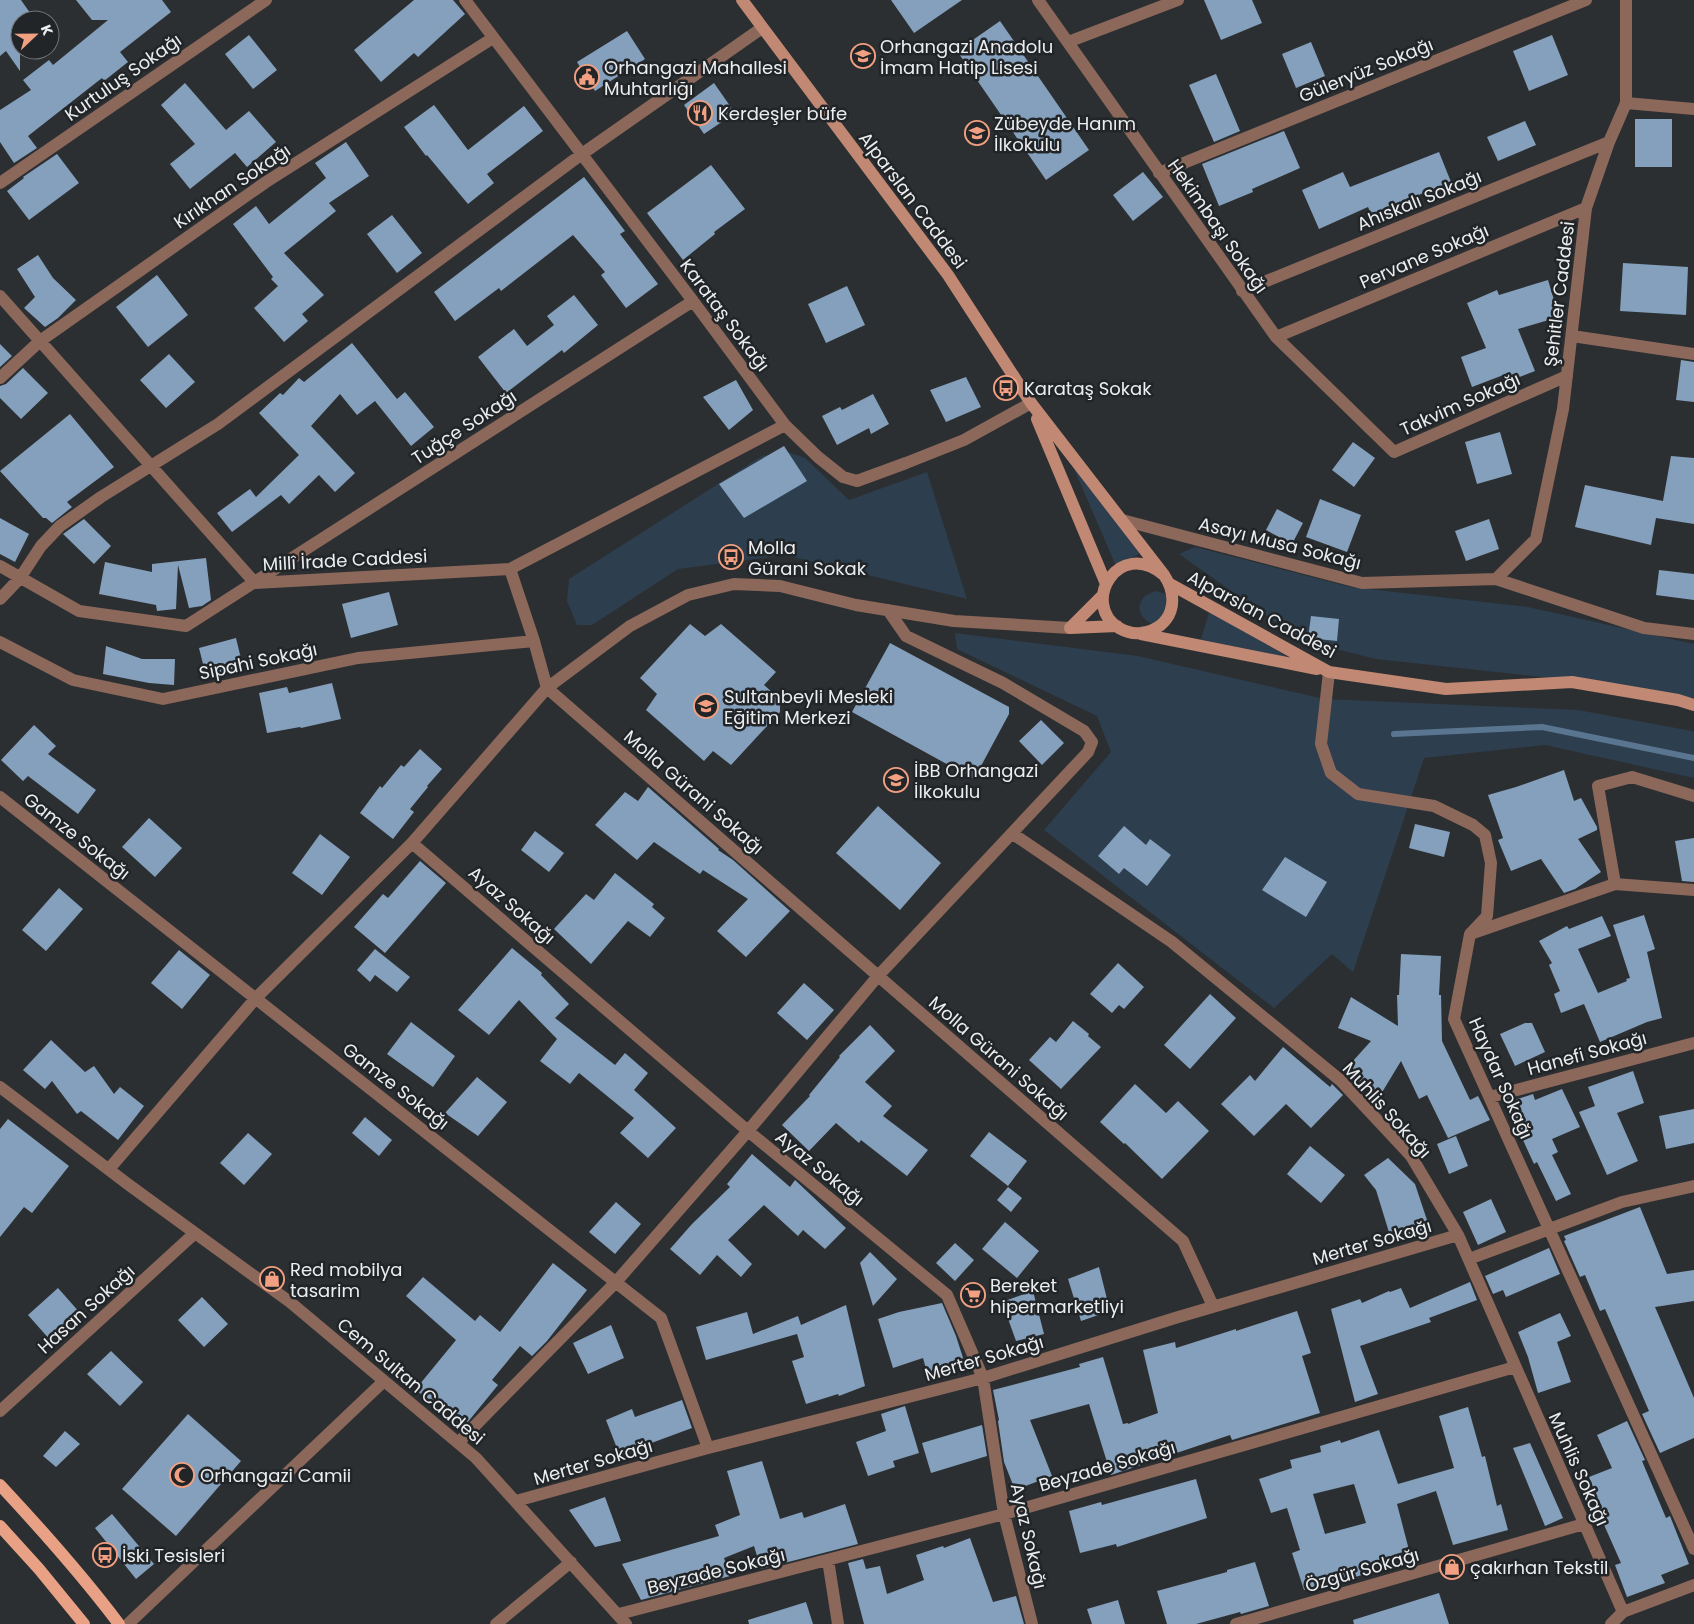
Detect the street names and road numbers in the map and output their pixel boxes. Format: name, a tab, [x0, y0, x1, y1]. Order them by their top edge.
street label: Kurtuluş Sokağı	[60, 27, 186, 127]
street label: Güleryüz Sokağı	[1295, 32, 1437, 108]
street label: Alparslan Caddesi	[853, 126, 973, 274]
street label: Kırıkhan Sokağı	[169, 138, 295, 234]
street label: Hekimbaşı Sokağı	[1162, 154, 1274, 298]
street label: Ahıskalı Sokağı	[1353, 164, 1485, 236]
street label: Pervane Sokağı	[1356, 217, 1492, 295]
street label: Şehitler Caddesi	[1538, 220, 1580, 368]
street label: Karataş Sokağı	[674, 254, 776, 376]
street label: Takvim Sokağı	[1396, 366, 1524, 442]
street label: Tuğçe Sokağı	[407, 384, 521, 470]
street label: Asayı Musa Sokağı	[1196, 511, 1364, 575]
street label: Millî İrade Caddesi	[262, 543, 428, 577]
street label: Alparslan Caddesi	[1183, 564, 1341, 664]
street label: Sipahi Sokağı	[197, 636, 319, 686]
street label: Molla Gürani Sokağı	[619, 724, 769, 860]
street label: Gamze Sokağı	[18, 786, 136, 886]
street label: Ayaz Sokağı	[463, 860, 561, 950]
street label: Molla Gürani Sokağı	[924, 990, 1074, 1126]
street label: Haydar Sokağı	[1463, 1013, 1539, 1143]
street label: Hanefi Sokağı	[1525, 1025, 1649, 1081]
street label: Gamze Sokağı	[337, 1036, 455, 1136]
street label: Muhlis Sokağı	[1337, 1056, 1437, 1164]
street label: Ayaz Sokağı	[770, 1124, 870, 1212]
street label: Merter Sokağı	[1310, 1213, 1434, 1271]
street label: Hasan Sokağı	[32, 1259, 140, 1359]
street label: Cem Sultan Caddesi	[332, 1312, 490, 1450]
street label: Merter Sokağı	[922, 1329, 1046, 1387]
street label: Muhlis Sokağı	[1543, 1408, 1615, 1530]
street label: Merter Sokağı	[531, 1433, 655, 1491]
street label: Beyzade Sokağı	[1036, 1435, 1178, 1497]
street label: Ayaz Sokağı	[1005, 1481, 1053, 1591]
street label: Beyzade Sokağı	[645, 1542, 787, 1600]
street label: Özgür Sokağı	[1302, 1542, 1422, 1598]

